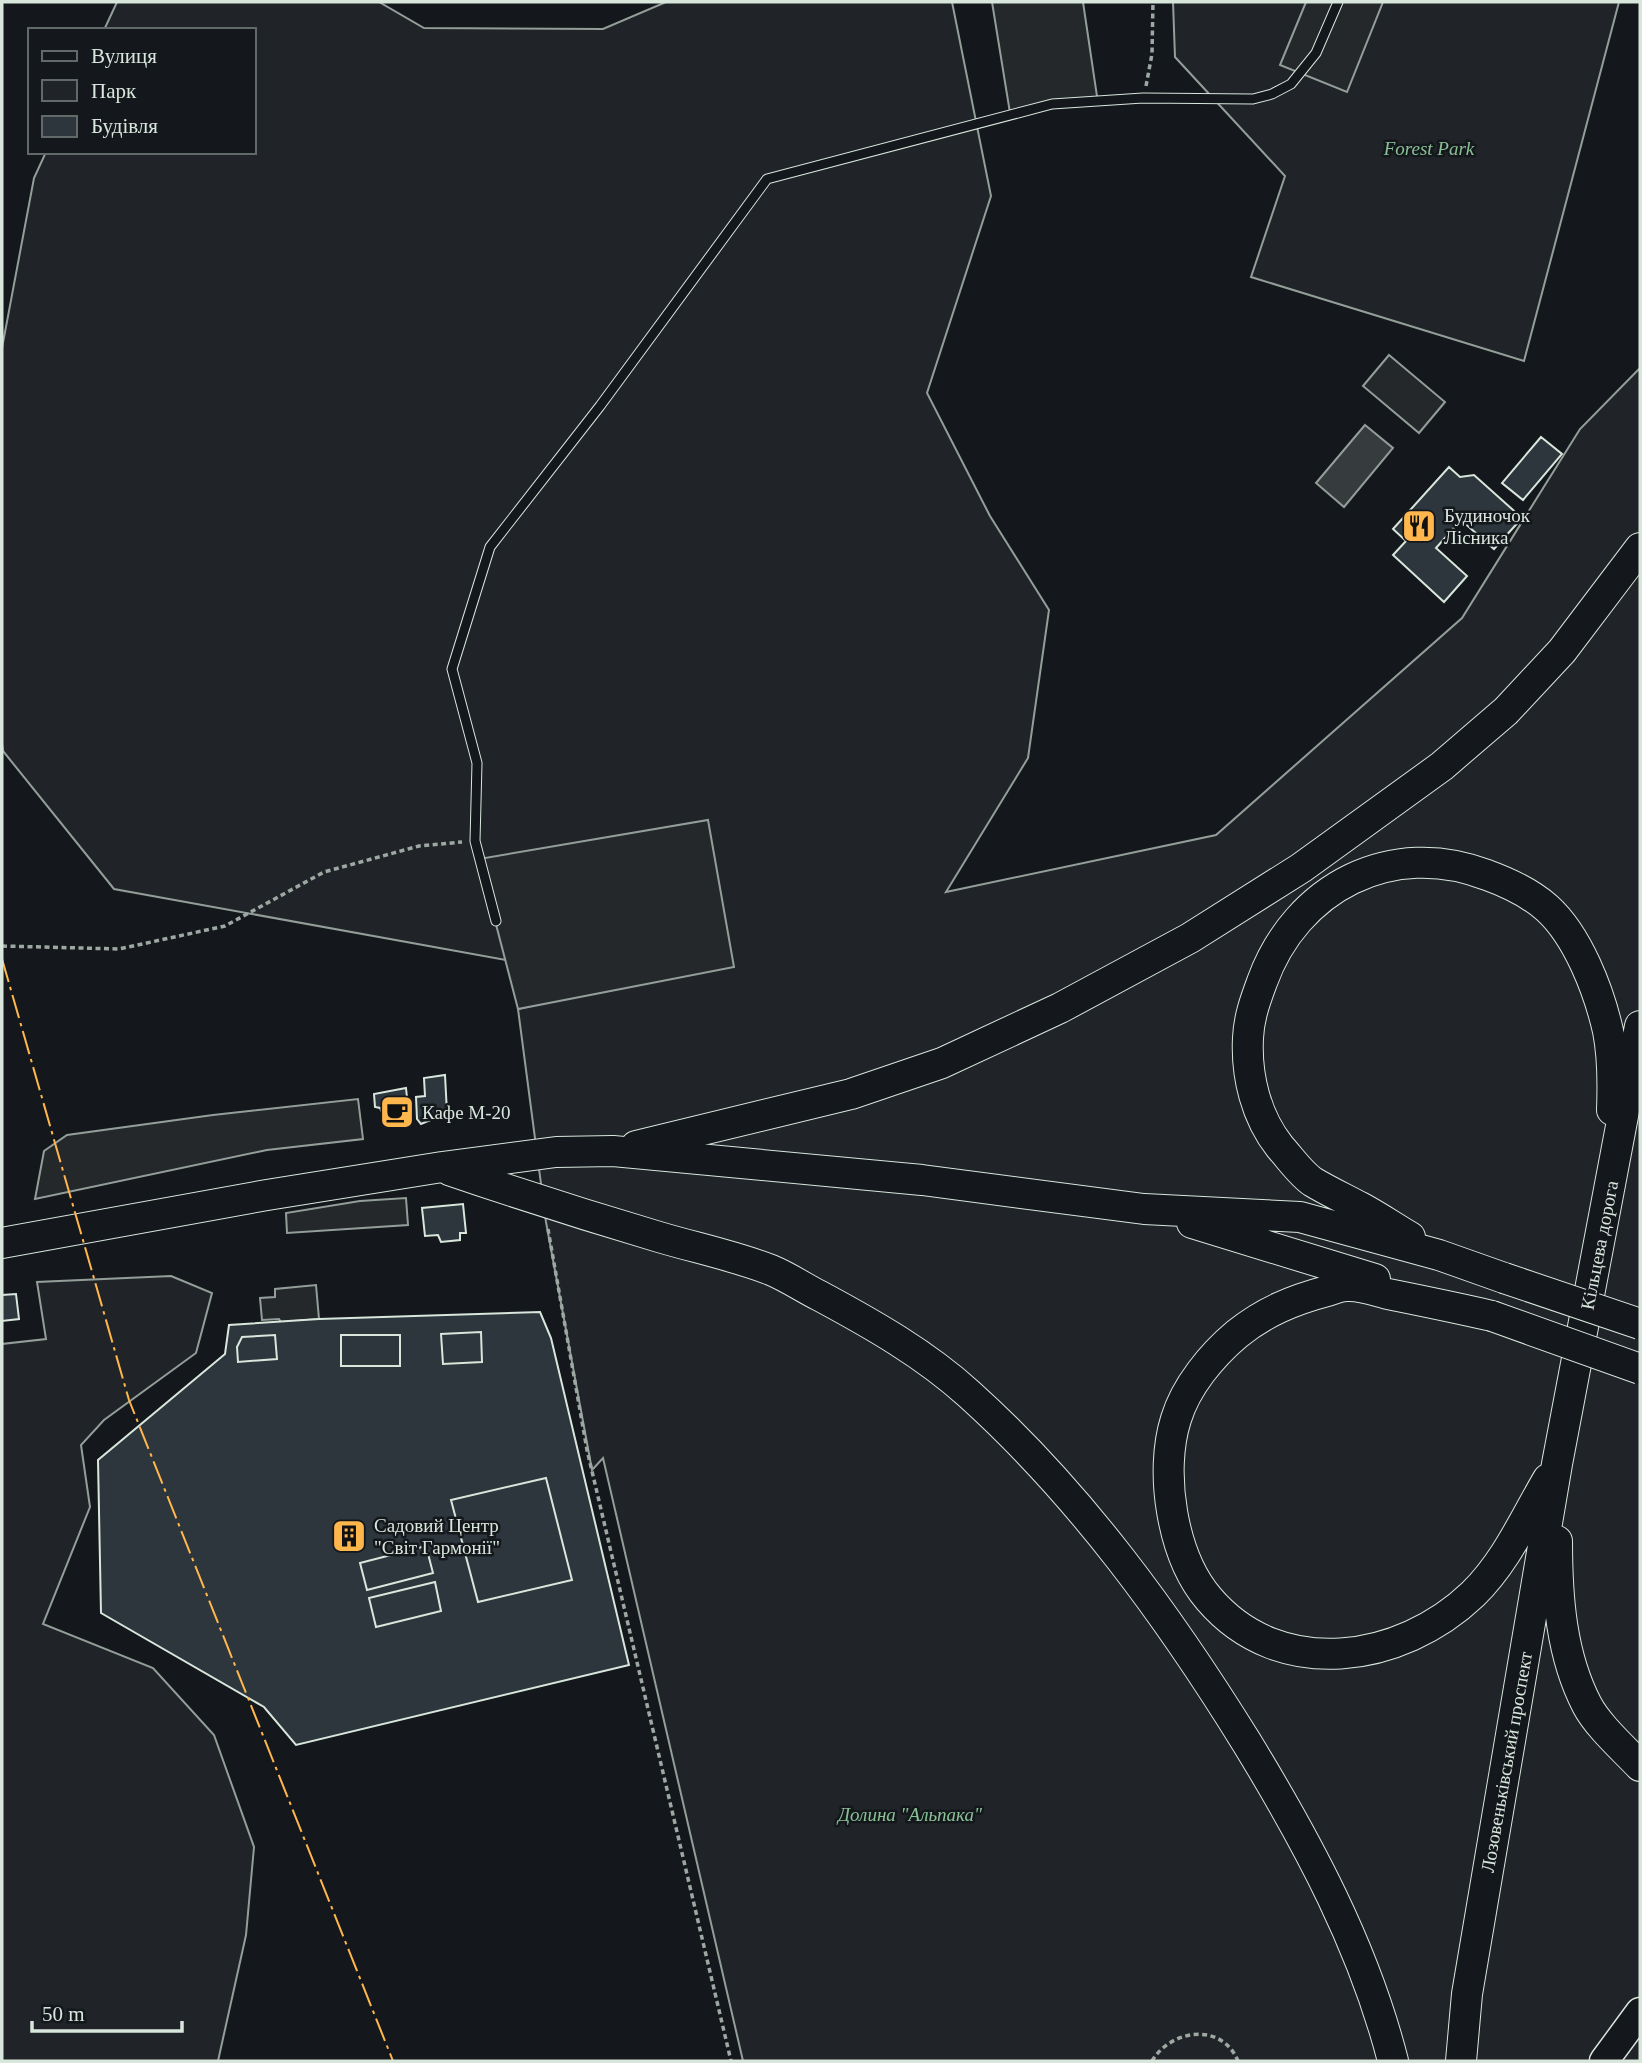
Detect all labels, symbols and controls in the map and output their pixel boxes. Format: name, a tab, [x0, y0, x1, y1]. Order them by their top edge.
legend	[28, 28, 256, 154]
text: Вулиця	[91, 44, 157, 68]
text: Парк	[91, 79, 137, 103]
text: Будівля	[91, 114, 158, 138]
park label: Forest Park	[1383, 138, 1475, 159]
place label: Будиночок Лісника	[1444, 505, 1531, 548]
restaurant icon: Будиночок Лісника	[1400, 507, 1438, 545]
cafe icon: Кафе М-20	[378, 1093, 416, 1131]
place label: Кафе М-20	[422, 1102, 511, 1123]
street label: Кільцева дорога	[1577, 1178, 1622, 1311]
place label: Садовий Центр "Світ Гармонії"	[374, 1515, 500, 1558]
building icon: Садовий Центр "Світ Гармонії"	[330, 1517, 368, 1555]
street label: Лозовеньківський проспект	[1477, 1649, 1536, 1874]
park label: Долина "Альпака"	[836, 1804, 983, 1825]
scale bar	[32, 1990, 182, 2034]
text: 50 m	[42, 2002, 85, 2026]

